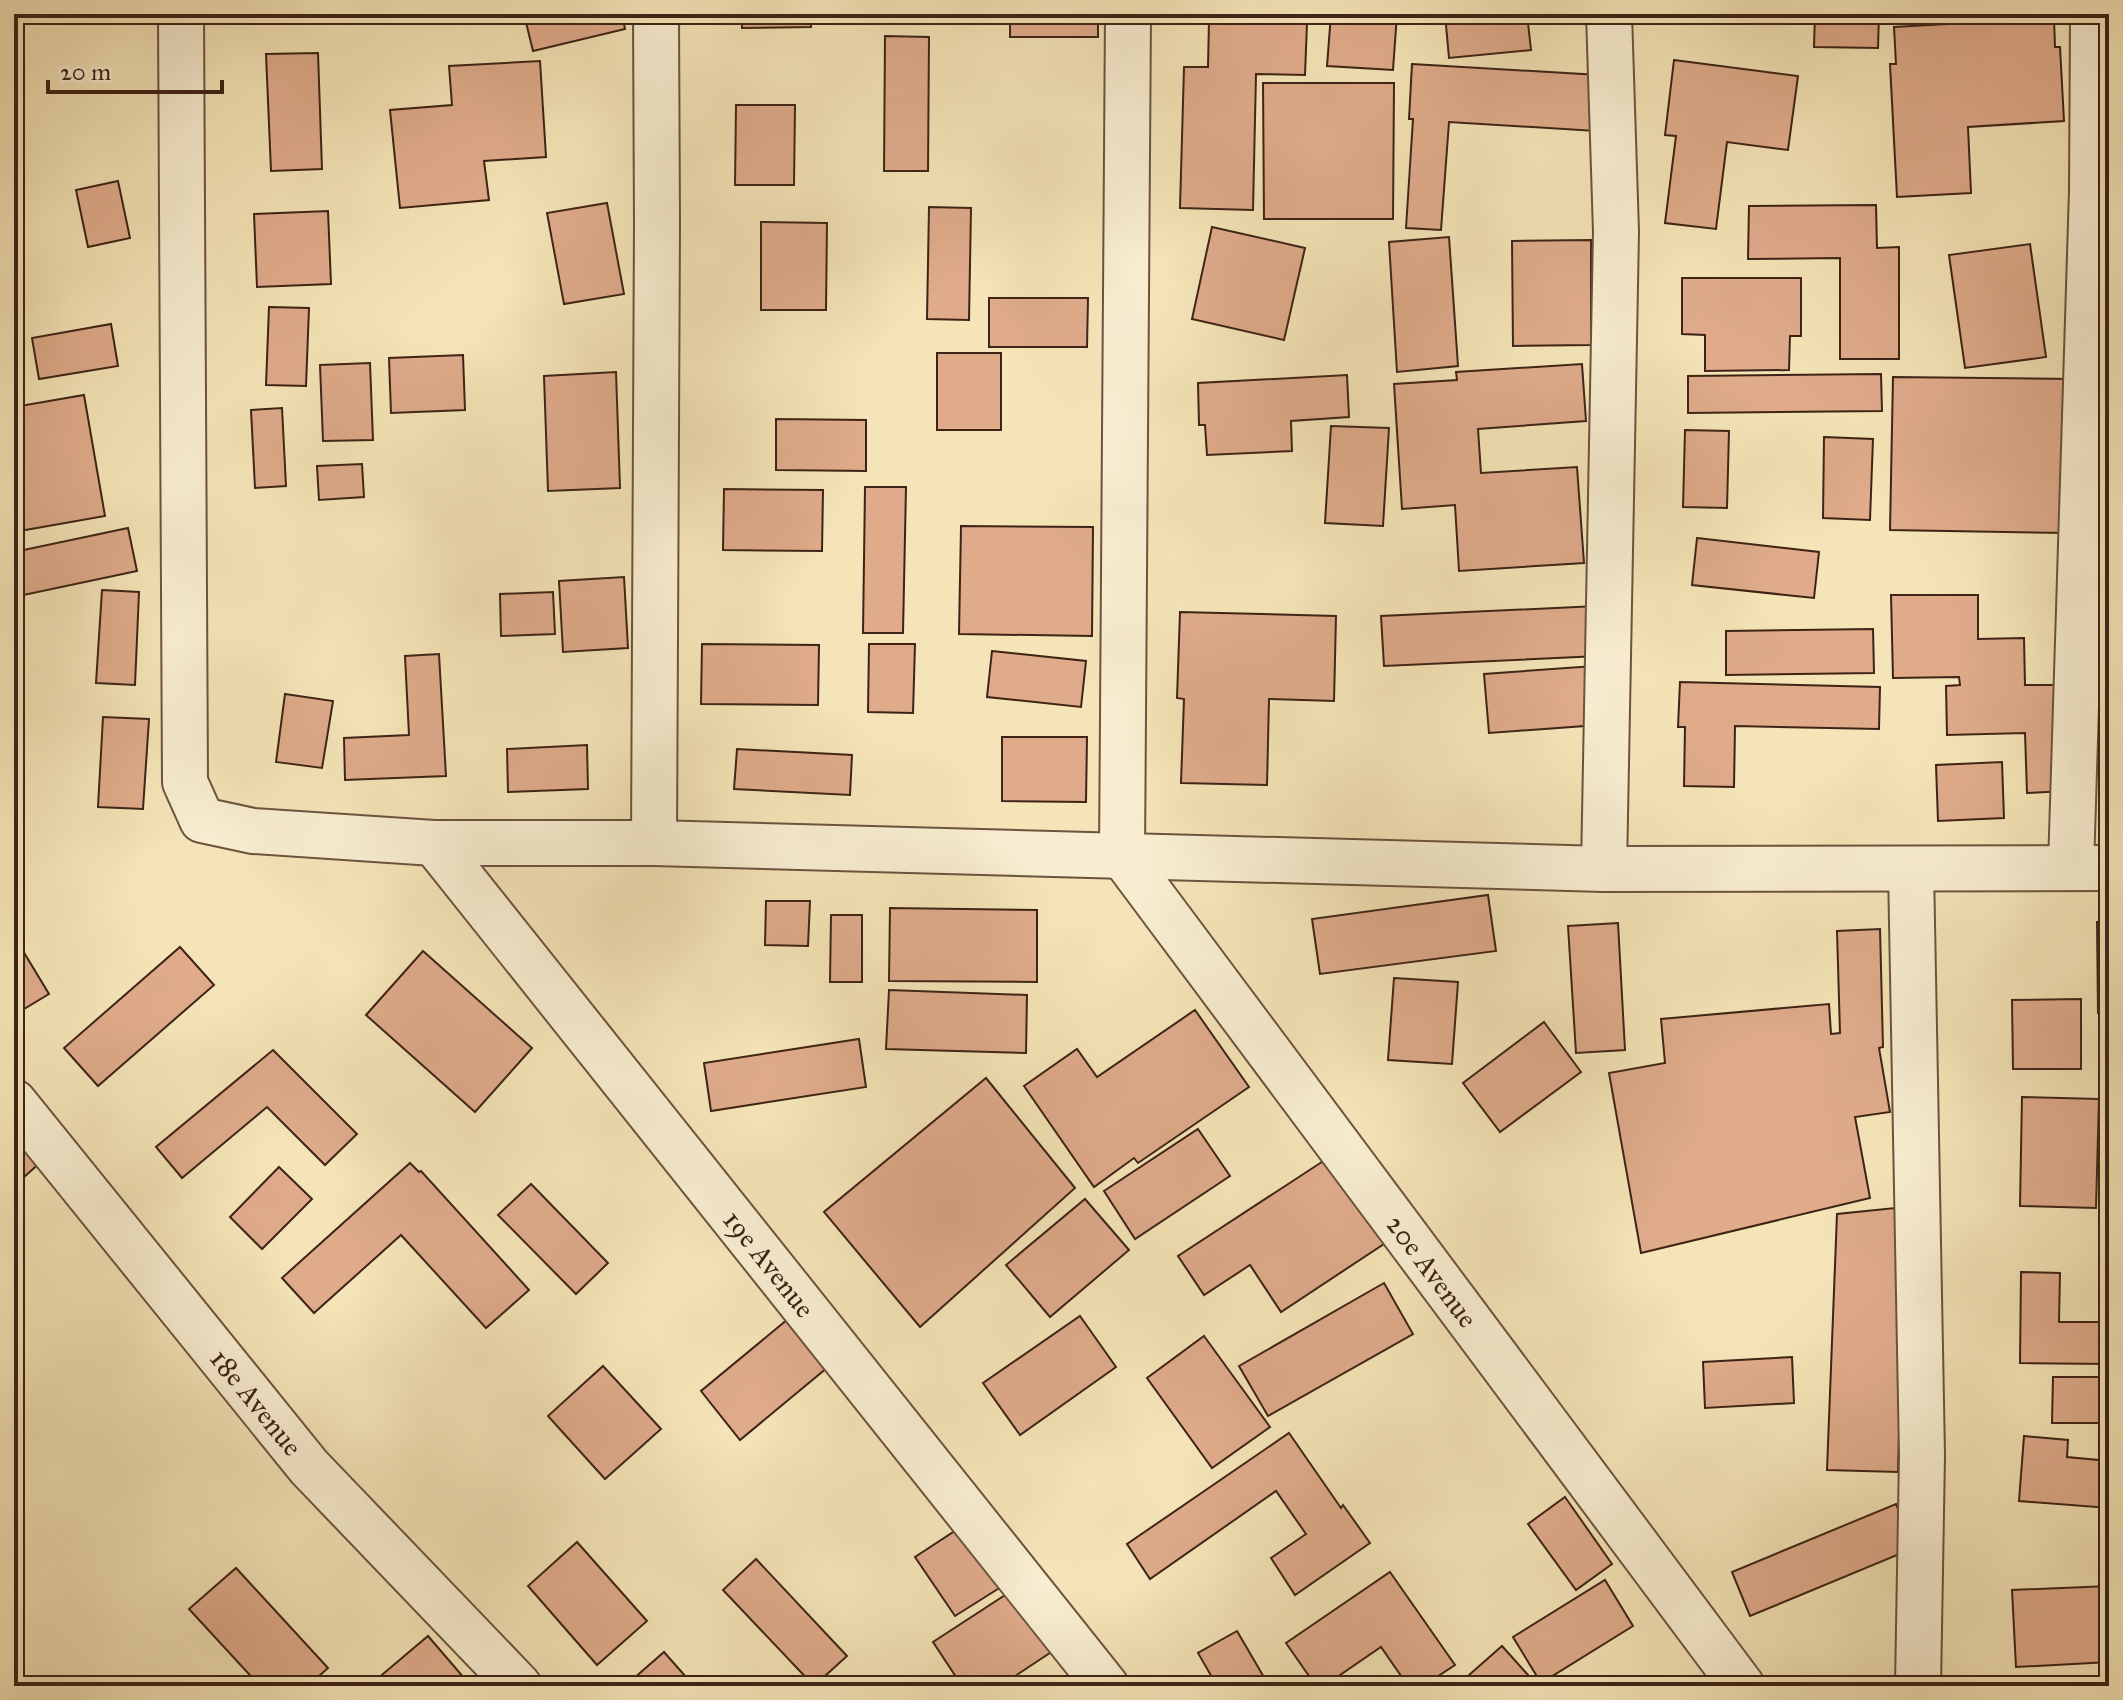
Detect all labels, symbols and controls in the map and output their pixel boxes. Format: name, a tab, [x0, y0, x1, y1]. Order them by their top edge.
scale bar	[48, 44, 222, 94]
text: 20 m	[60, 57, 111, 87]
street label: 19e Avenue	[716, 1203, 823, 1325]
street label: 20e Avenue	[1379, 1208, 1486, 1334]
street label: 18e Avenue	[203, 1342, 310, 1463]

